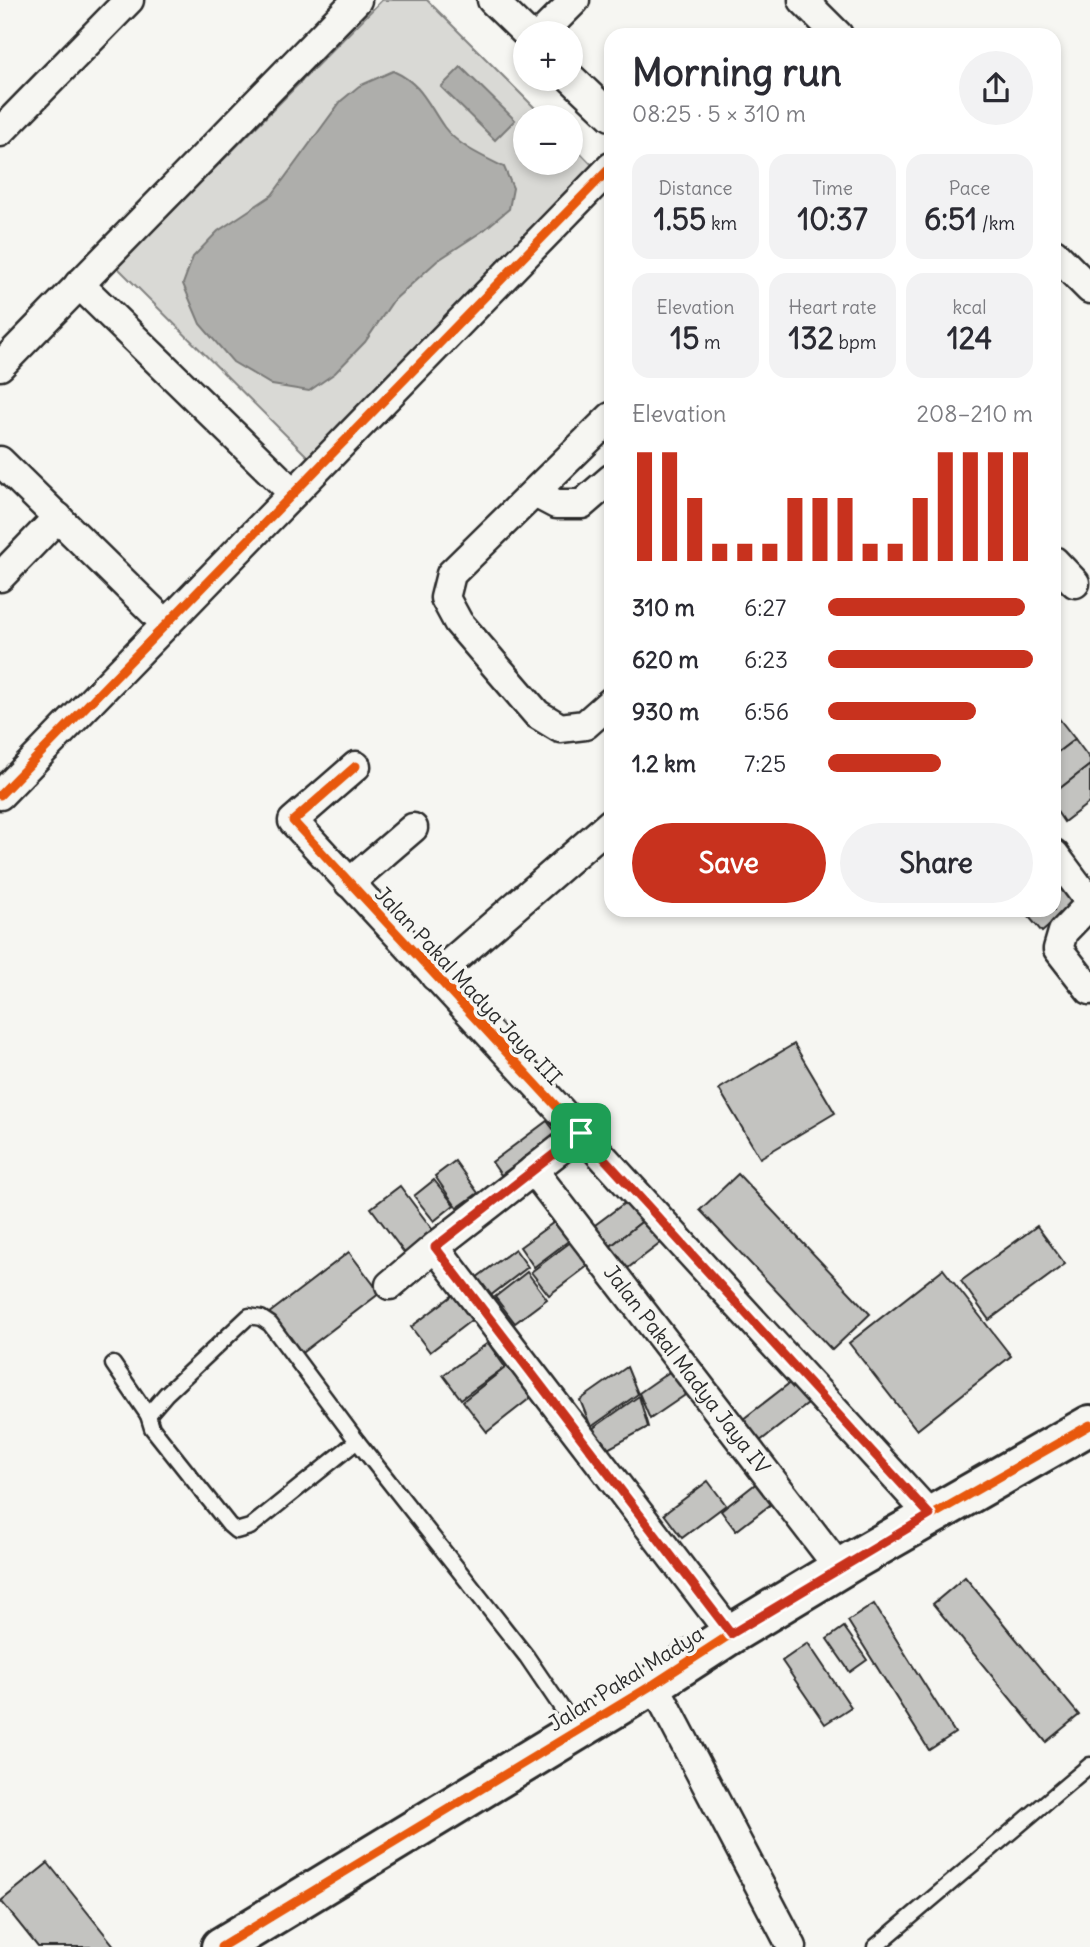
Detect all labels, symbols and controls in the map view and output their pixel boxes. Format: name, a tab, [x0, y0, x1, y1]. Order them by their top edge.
map controls	[513, 21, 583, 175]
button: +	[513, 21, 583, 91]
text: Morning run	[632, 49, 842, 96]
button: share	[959, 51, 1033, 125]
text: 08:25 · 5 × 310 m	[632, 99, 806, 128]
button: −	[513, 105, 583, 175]
text: Distance	[658, 176, 733, 200]
text: Time	[812, 176, 853, 200]
text: Pace	[949, 176, 990, 200]
text: 1.55	[654, 200, 706, 238]
text: 10:37	[797, 200, 868, 238]
text: 6:51	[924, 200, 977, 238]
text: km	[706, 211, 737, 235]
text: /km	[977, 211, 1015, 235]
text: Elevation	[657, 295, 734, 319]
text: Heart rate	[788, 295, 877, 319]
text: kcal	[952, 295, 987, 319]
text: 15	[670, 319, 699, 357]
text: 132	[789, 319, 834, 357]
text: 124	[947, 319, 992, 357]
text: m	[699, 330, 721, 354]
text: bpm	[834, 330, 876, 354]
text: Elevation	[632, 399, 726, 428]
text: 208–210 m	[916, 399, 1033, 428]
text: 310 m	[632, 593, 695, 622]
text: 6:27	[744, 593, 786, 622]
text: 620 m	[632, 645, 699, 674]
text: 6:23	[744, 645, 788, 674]
text: 930 m	[632, 697, 699, 726]
text: 6:56	[744, 697, 789, 726]
text: 1.2 km	[632, 749, 696, 778]
text: 7:25	[744, 749, 786, 778]
button: Save	[632, 823, 826, 903]
button: Share	[840, 823, 1033, 903]
street label: Jalan Pakal Madya Jaya III	[369, 881, 568, 1091]
pin	[551, 1103, 611, 1163]
icon: arrive	[562, 1114, 600, 1152]
street label: Jalan Pakal Madya Jaya IV	[598, 1259, 776, 1479]
street label: Jalan Pakal Madya	[543, 1620, 708, 1737]

